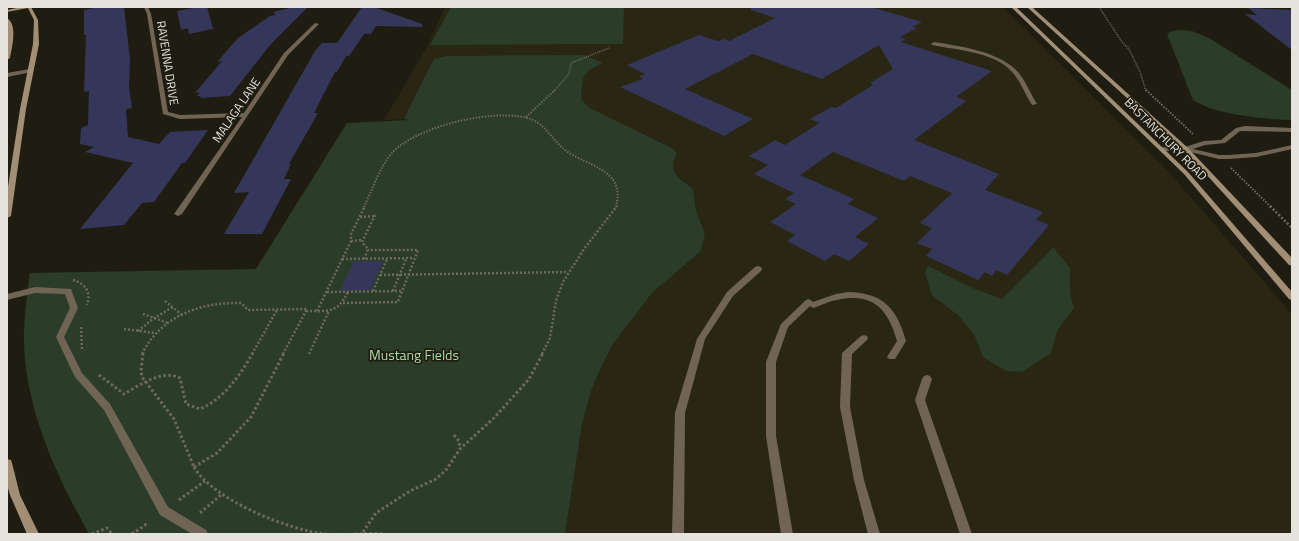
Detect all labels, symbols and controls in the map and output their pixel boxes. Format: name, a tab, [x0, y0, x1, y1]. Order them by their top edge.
street label: RAVENNA DRIVE	[152, 19, 184, 107]
street label: MALAGA LANE	[207, 73, 265, 146]
street label: BASTANCHURY ROAD	[1120, 93, 1212, 185]
park label: Mustang Fields	[369, 344, 459, 365]

